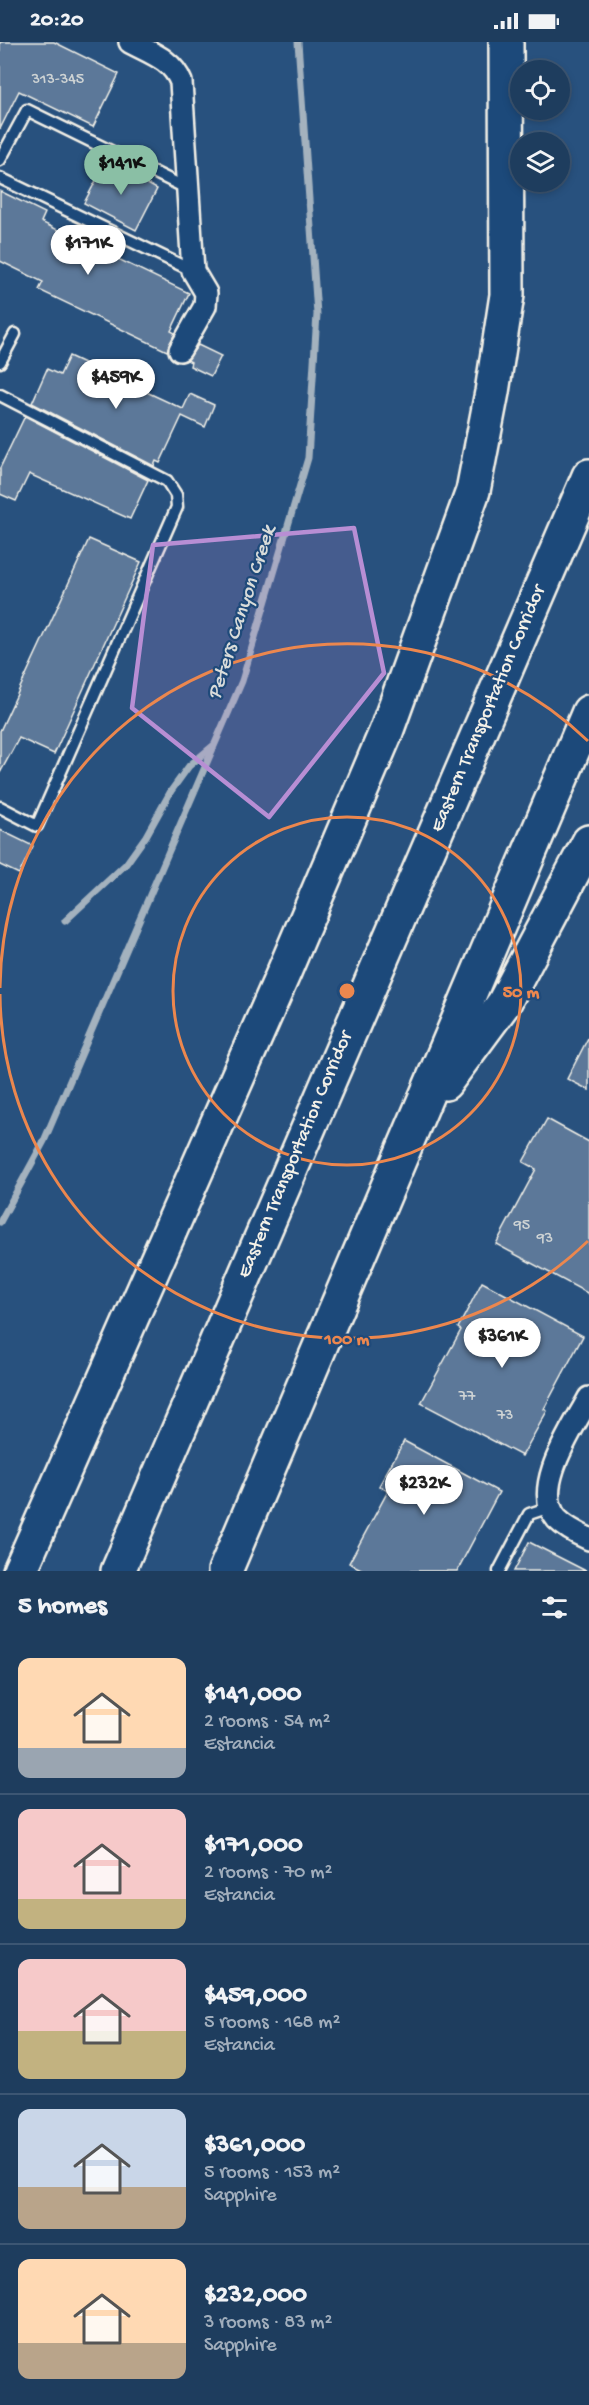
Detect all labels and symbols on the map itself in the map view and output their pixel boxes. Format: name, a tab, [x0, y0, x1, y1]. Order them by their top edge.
house number: 313-345	[31, 71, 84, 90]
pin: $141K	[79, 145, 163, 196]
pin: $171K	[46, 225, 130, 276]
pin: $459K	[74, 359, 158, 410]
water label: Peters Canyon Creek	[203, 521, 284, 703]
street label: Eastern Transportation Corridor	[426, 580, 552, 836]
centre of rings	[337, 981, 357, 1001]
text: 50 m	[503, 983, 540, 1004]
street label: Eastern Transportation Corridor	[233, 1026, 359, 1282]
house number: 95	[513, 1217, 530, 1236]
house number: 93	[536, 1230, 553, 1249]
pin: $361K	[460, 1318, 544, 1369]
text: 100 m	[324, 1330, 370, 1351]
house number: 77	[458, 1388, 476, 1407]
house number: 73	[496, 1407, 513, 1426]
pin: $232K	[382, 1465, 466, 1516]

